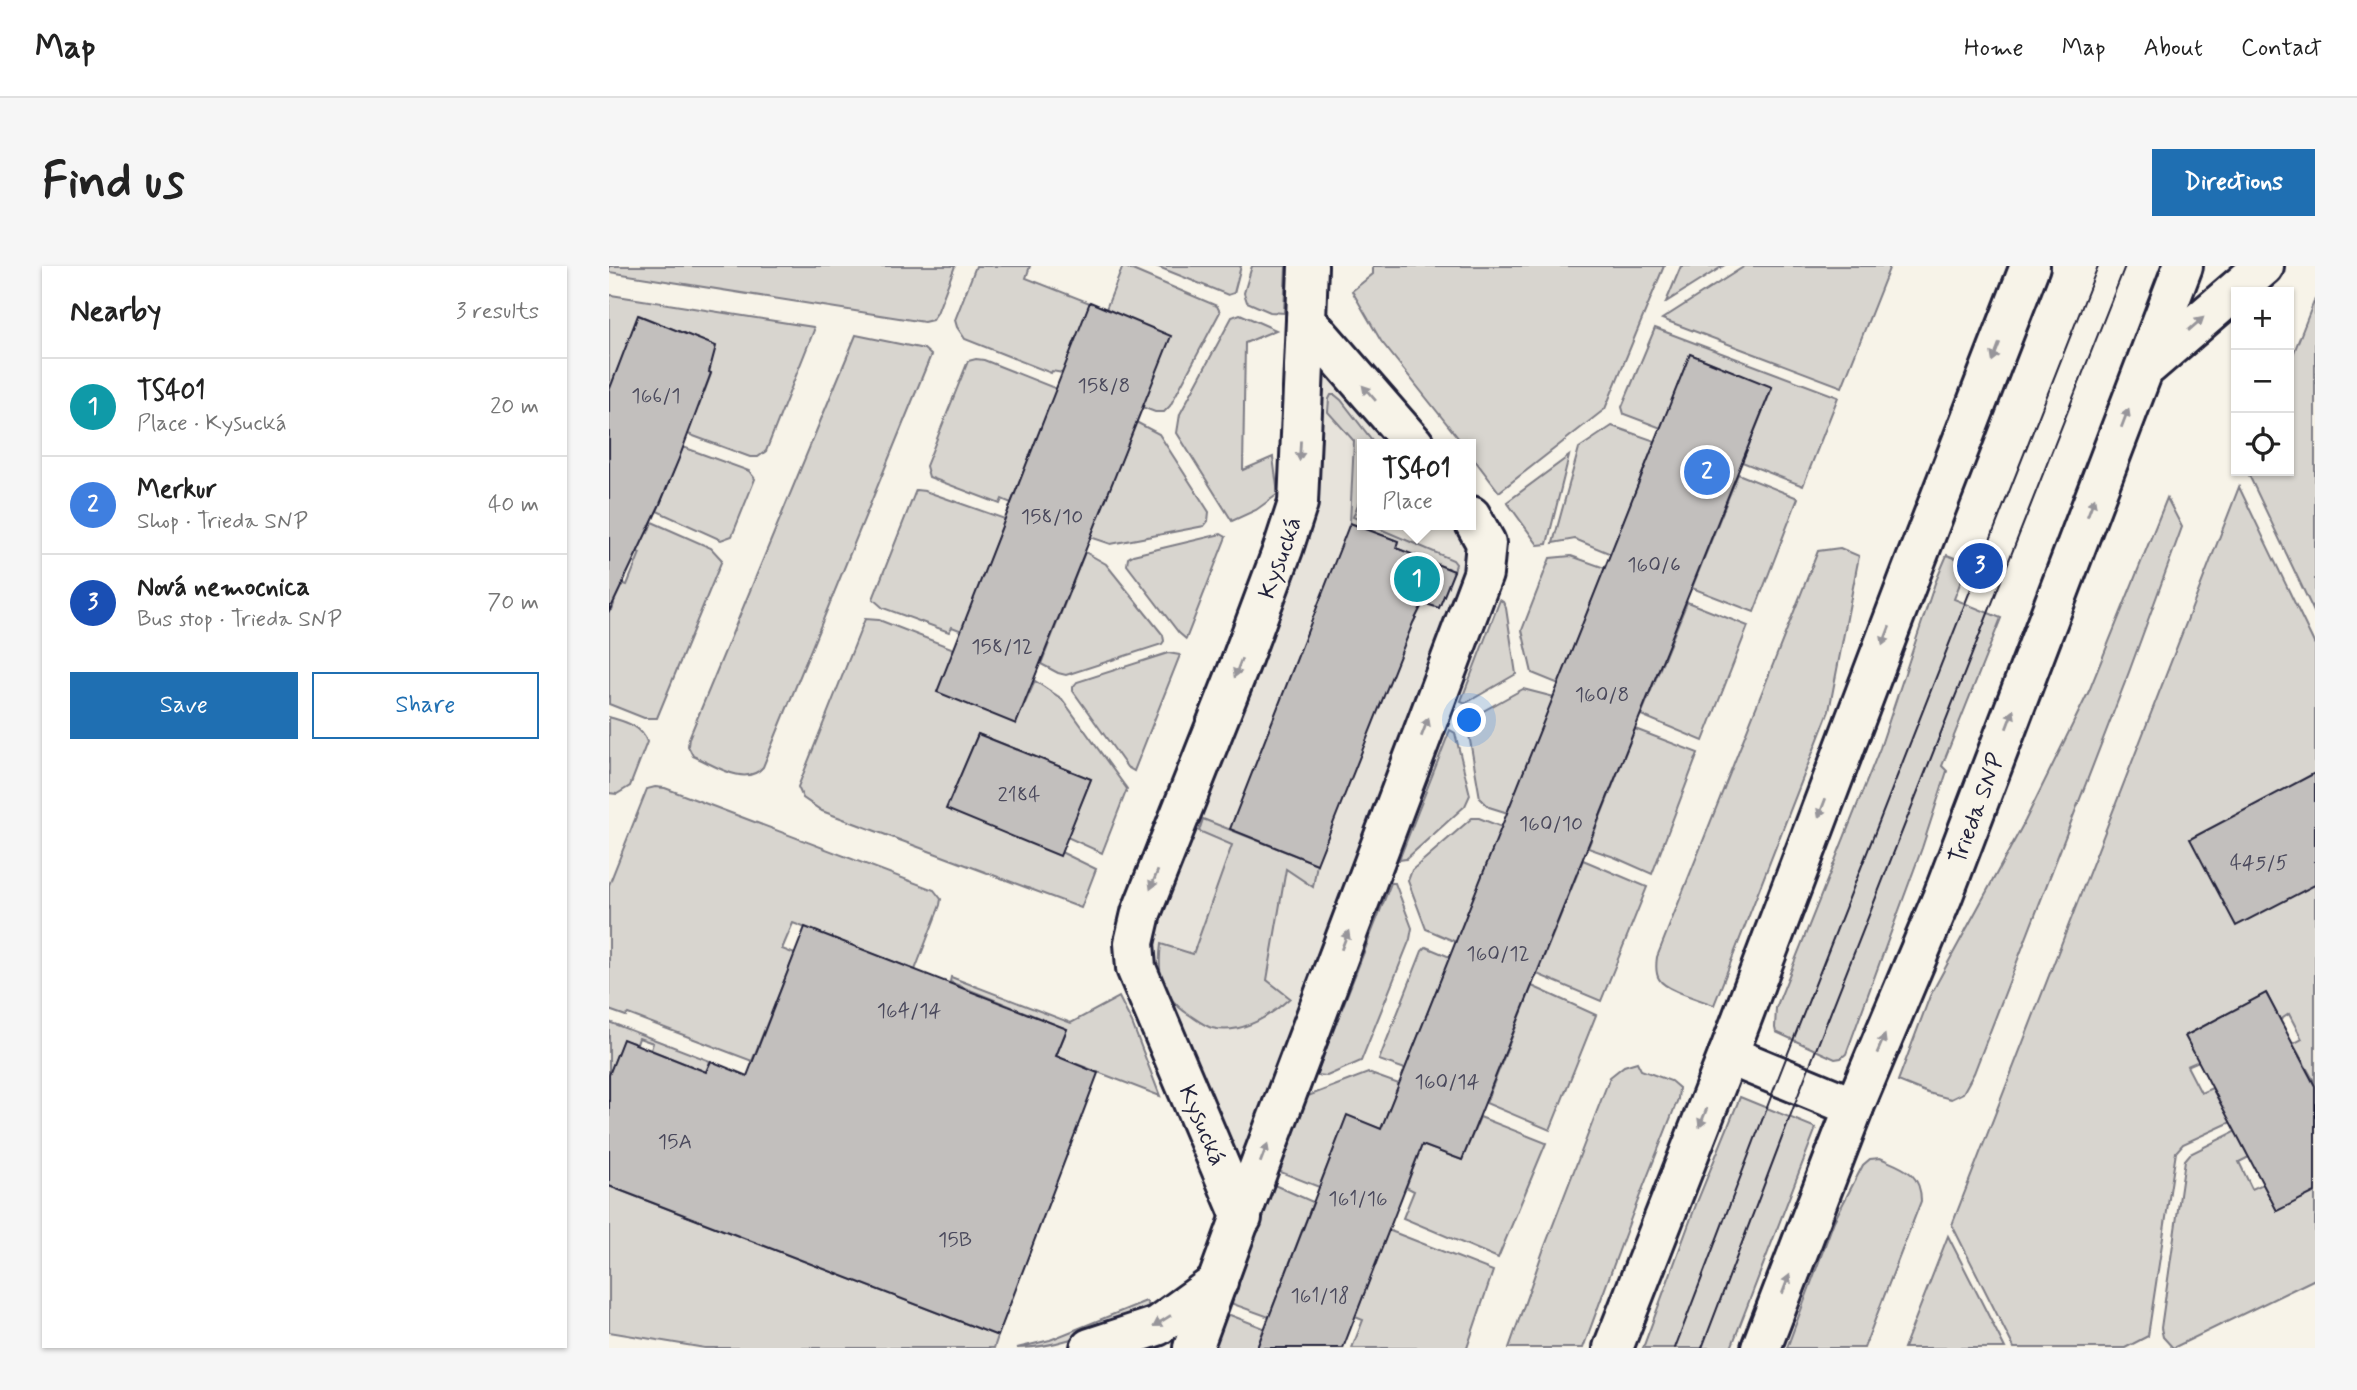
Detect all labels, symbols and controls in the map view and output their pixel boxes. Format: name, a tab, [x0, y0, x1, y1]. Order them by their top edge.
text: Map	[35, 26, 95, 70]
text: Home	[1964, 33, 2024, 64]
text: Map	[2062, 33, 2106, 64]
text: About	[2144, 33, 2203, 64]
text: Contact	[2241, 33, 2322, 64]
button: Directions	[2152, 149, 2315, 216]
text: Find us	[42, 150, 185, 215]
map controls	[2231, 287, 2294, 476]
button: +	[2231, 287, 2294, 350]
text: Nearby	[70, 292, 161, 331]
text: 3 results	[456, 297, 539, 327]
one-way arrow	[2187, 316, 2205, 332]
one-way arrow	[1990, 342, 2001, 363]
button: −	[2231, 350, 2294, 413]
house number: 158/8	[1078, 372, 1130, 400]
text: TS401	[137, 375, 205, 409]
house number: 166/1	[631, 382, 681, 410]
one-way arrow	[1362, 384, 1377, 401]
text: 1	[88, 392, 98, 422]
text: 20 m	[490, 392, 539, 422]
one-way arrow	[2120, 407, 2131, 428]
text: Place · Kysucká	[137, 409, 287, 439]
button: locate	[2231, 413, 2294, 476]
popup	[1357, 439, 1476, 530]
one-way arrow	[1295, 441, 1306, 463]
pin: 2	[1684, 446, 1730, 498]
text: TS401	[1382, 453, 1451, 487]
text: Merkur	[137, 473, 217, 507]
text: Place	[1382, 487, 1433, 517]
text: 2	[87, 490, 99, 520]
text: 40 m	[488, 490, 539, 520]
one-way arrow	[2086, 496, 2097, 517]
house number: 158/10	[1021, 503, 1083, 531]
text: Shop · Trieda SNP	[137, 507, 308, 537]
street label: Kysucká	[1252, 513, 1309, 603]
pin: 3	[1957, 540, 2003, 592]
house number: 160/6	[1627, 551, 1681, 579]
pin: 1	[1394, 553, 1440, 605]
text: Nová nemocnica	[137, 571, 310, 605]
text: 3	[88, 588, 98, 618]
text: 70 m	[487, 588, 539, 618]
text: Bus stop · Trieda SNP	[137, 605, 342, 635]
one-way arrow	[1881, 626, 1892, 647]
house number: 158/12	[971, 633, 1033, 661]
one-way arrow	[1232, 658, 1243, 679]
button: Save	[70, 672, 298, 739]
button: Share	[312, 672, 539, 739]
house number: 160/8	[1575, 681, 1629, 709]
your location	[1452, 703, 1486, 737]
one-way arrow	[2004, 709, 2015, 730]
one-way arrow	[1420, 717, 1431, 738]
street label: Trieda SNP	[1942, 749, 2013, 869]
house number: 2184	[998, 781, 1040, 809]
one-way arrow	[1816, 797, 1827, 818]
house number: 160/10	[1519, 810, 1583, 838]
house number: 445/5	[2230, 849, 2288, 877]
one-way arrow	[1149, 869, 1160, 890]
one-way arrow	[1339, 930, 1350, 951]
house number: 160/12	[1466, 940, 1530, 968]
house number: 164/14	[877, 997, 942, 1025]
one-way arrow	[1875, 1033, 1886, 1054]
house number: 160/14	[1415, 1068, 1480, 1096]
street label: Kysucká	[1171, 1080, 1232, 1171]
one-way arrow	[1698, 1108, 1709, 1129]
house number: 15A	[658, 1128, 692, 1156]
one-way arrow	[1259, 1142, 1270, 1163]
house number: 161/16	[1328, 1185, 1388, 1213]
house number: 15B	[938, 1226, 972, 1254]
one-way arrow	[1780, 1274, 1791, 1295]
house number: 161/18	[1290, 1282, 1350, 1310]
one-way arrow	[1152, 1315, 1172, 1328]

